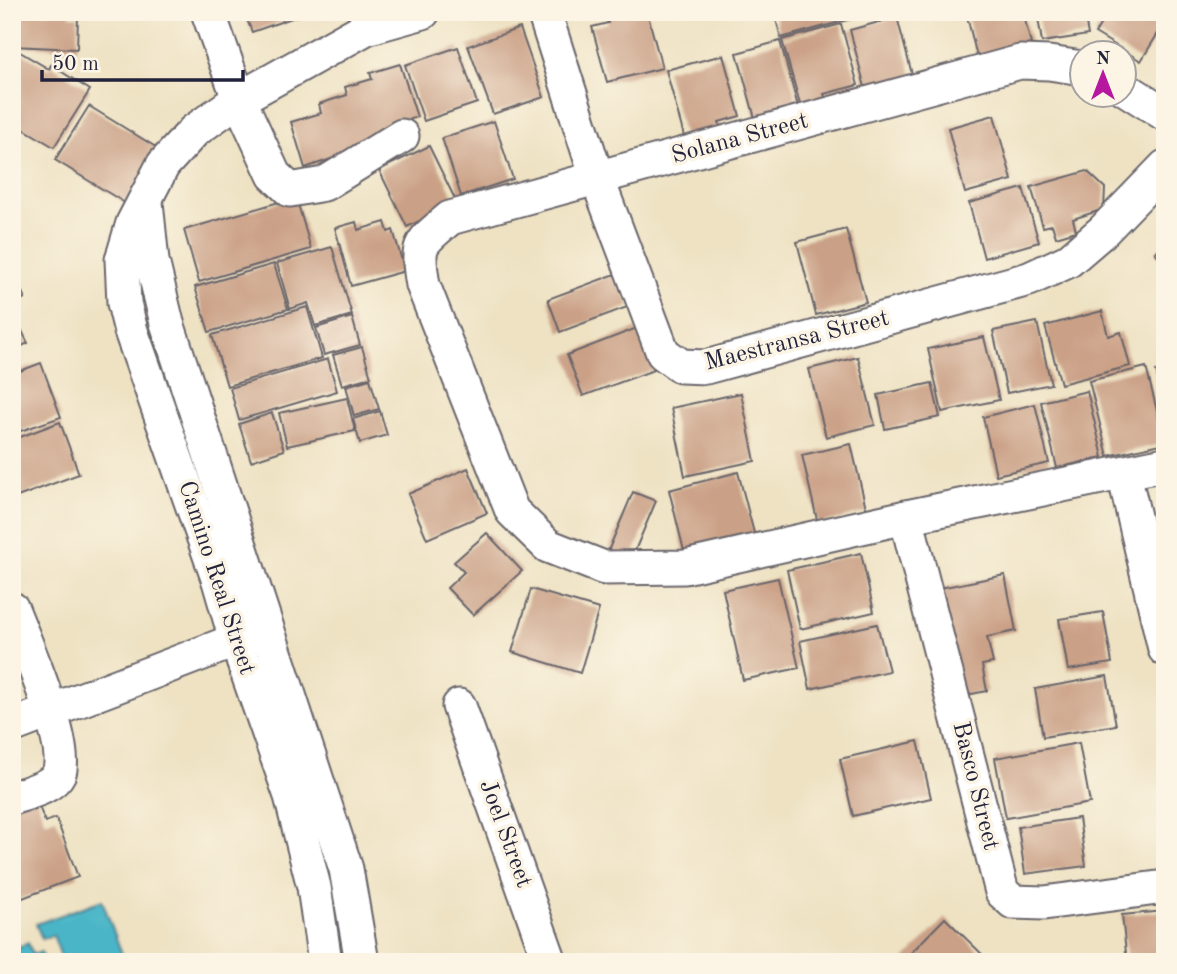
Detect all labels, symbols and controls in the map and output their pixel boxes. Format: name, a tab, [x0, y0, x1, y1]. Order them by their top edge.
scale bar	[42, 38, 243, 82]
north arrow	[1068, 38, 1138, 108]
text: N	[1096, 50, 1111, 69]
text: 50 m	[52, 54, 99, 75]
street label: Solana Street	[669, 109, 811, 169]
street label: Maestransa Street	[702, 306, 892, 376]
street label: Camino Real Street	[173, 478, 259, 678]
street label: Basco Street	[947, 719, 1003, 853]
street label: Joel Street	[474, 777, 536, 891]

